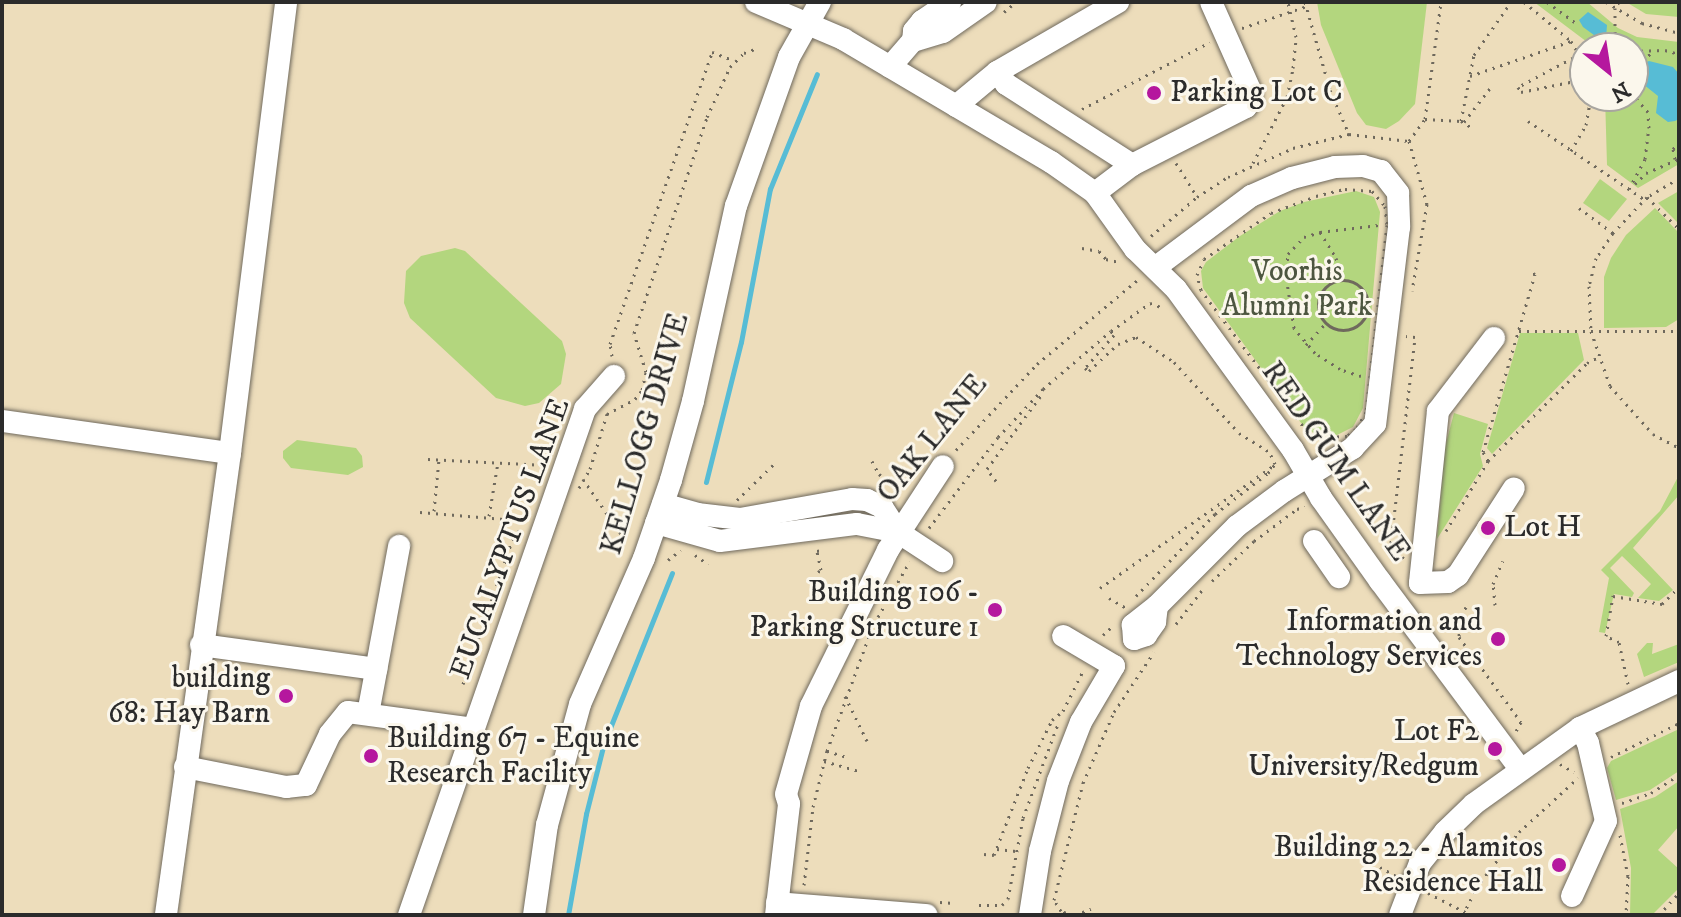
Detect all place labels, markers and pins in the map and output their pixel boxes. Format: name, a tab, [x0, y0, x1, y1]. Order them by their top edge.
place label: Parking Lot C	[1170, 75, 1343, 111]
marker: Parking Lot C	[1145, 84, 1163, 102]
place label: Lot H	[1504, 510, 1581, 546]
marker: Lot H	[1479, 519, 1497, 537]
place label: Building 106 - Parking Structure 1	[749, 575, 979, 646]
marker: Building 106 - Parking Structure 1	[986, 601, 1004, 619]
place label: Information and Technology Services	[1236, 604, 1482, 674]
marker: Information and Technology Services	[1489, 630, 1507, 648]
place label: building 68: Hay Barn	[108, 661, 270, 732]
marker: building 68: Hay Barn	[277, 687, 295, 705]
place label: Lot F2 University/Redgum	[1248, 714, 1479, 784]
place label: Building 67 - Equine Research Facility	[387, 721, 639, 792]
marker: Lot F2 University/Redgum	[1486, 740, 1504, 758]
marker: Building 67 - Equine Research Facility	[362, 747, 380, 765]
place label: Building 22 - Alamitos Residence Hall	[1274, 830, 1543, 900]
marker: Building 22 - Alamitos Residence Hall	[1550, 856, 1568, 874]

